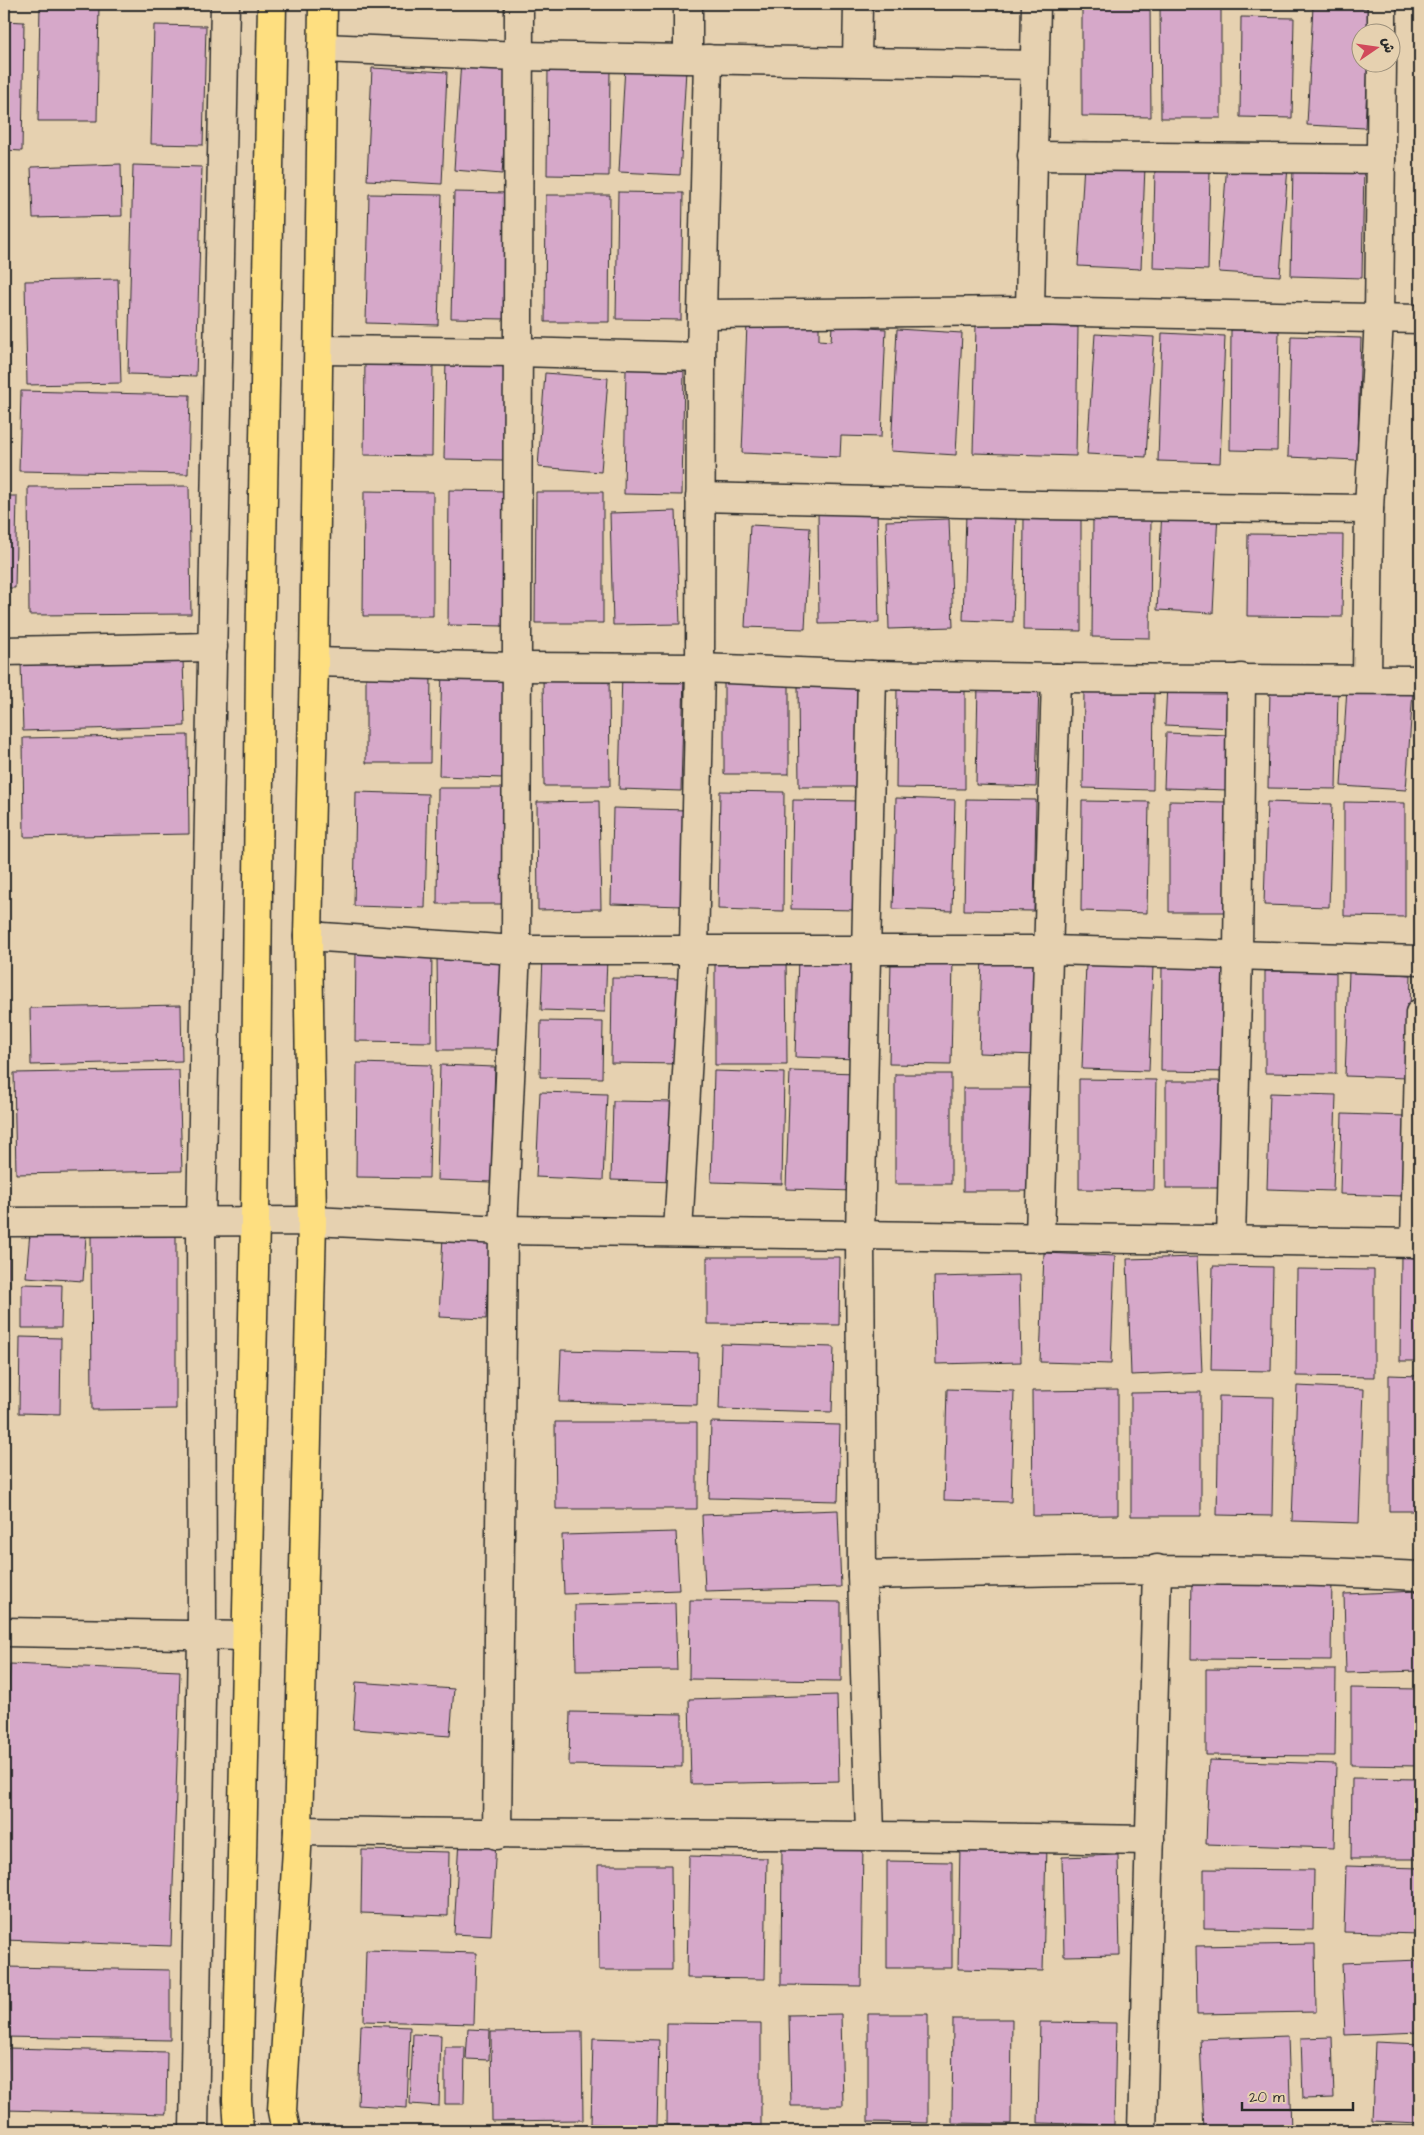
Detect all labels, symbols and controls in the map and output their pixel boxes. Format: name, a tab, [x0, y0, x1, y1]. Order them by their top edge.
north arrow	[1352, 22, 1402, 72]
text: ش	[1376, 36, 1399, 55]
scale bar	[1242, 2080, 1353, 2112]
text: 20 m	[1249, 2087, 1285, 2108]

